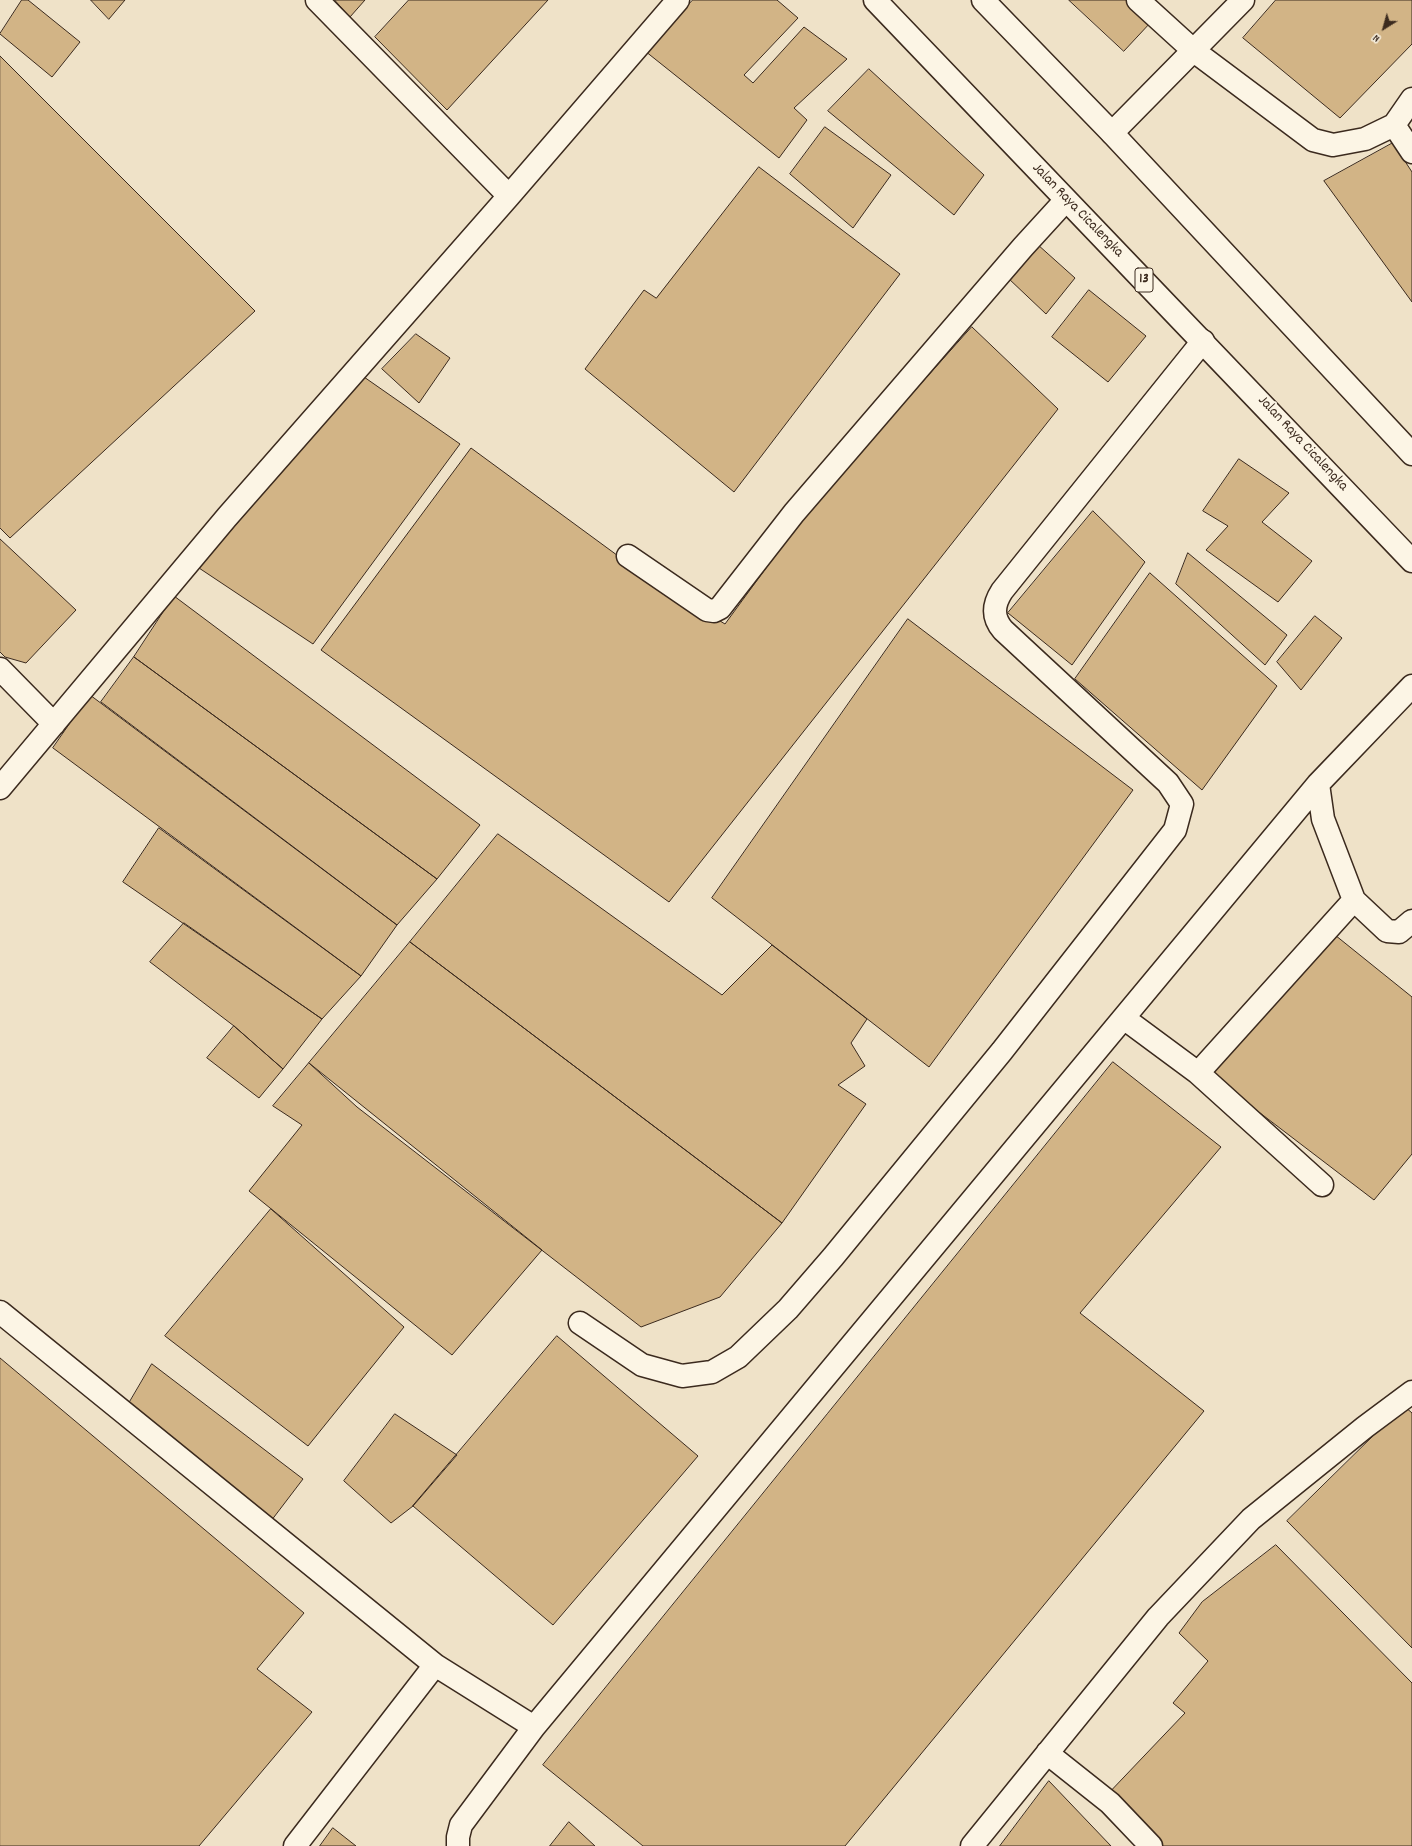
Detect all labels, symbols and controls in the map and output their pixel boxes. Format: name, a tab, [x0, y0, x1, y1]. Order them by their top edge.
north arrow	[1364, 8, 1404, 48]
text: N	[1370, 30, 1384, 46]
street label: Jalan Raya Cicalengka	[1027, 160, 1127, 262]
road number: 13	[1135, 268, 1153, 292]
street label: Jalan Raya Cicalengka	[1253, 392, 1351, 496]

